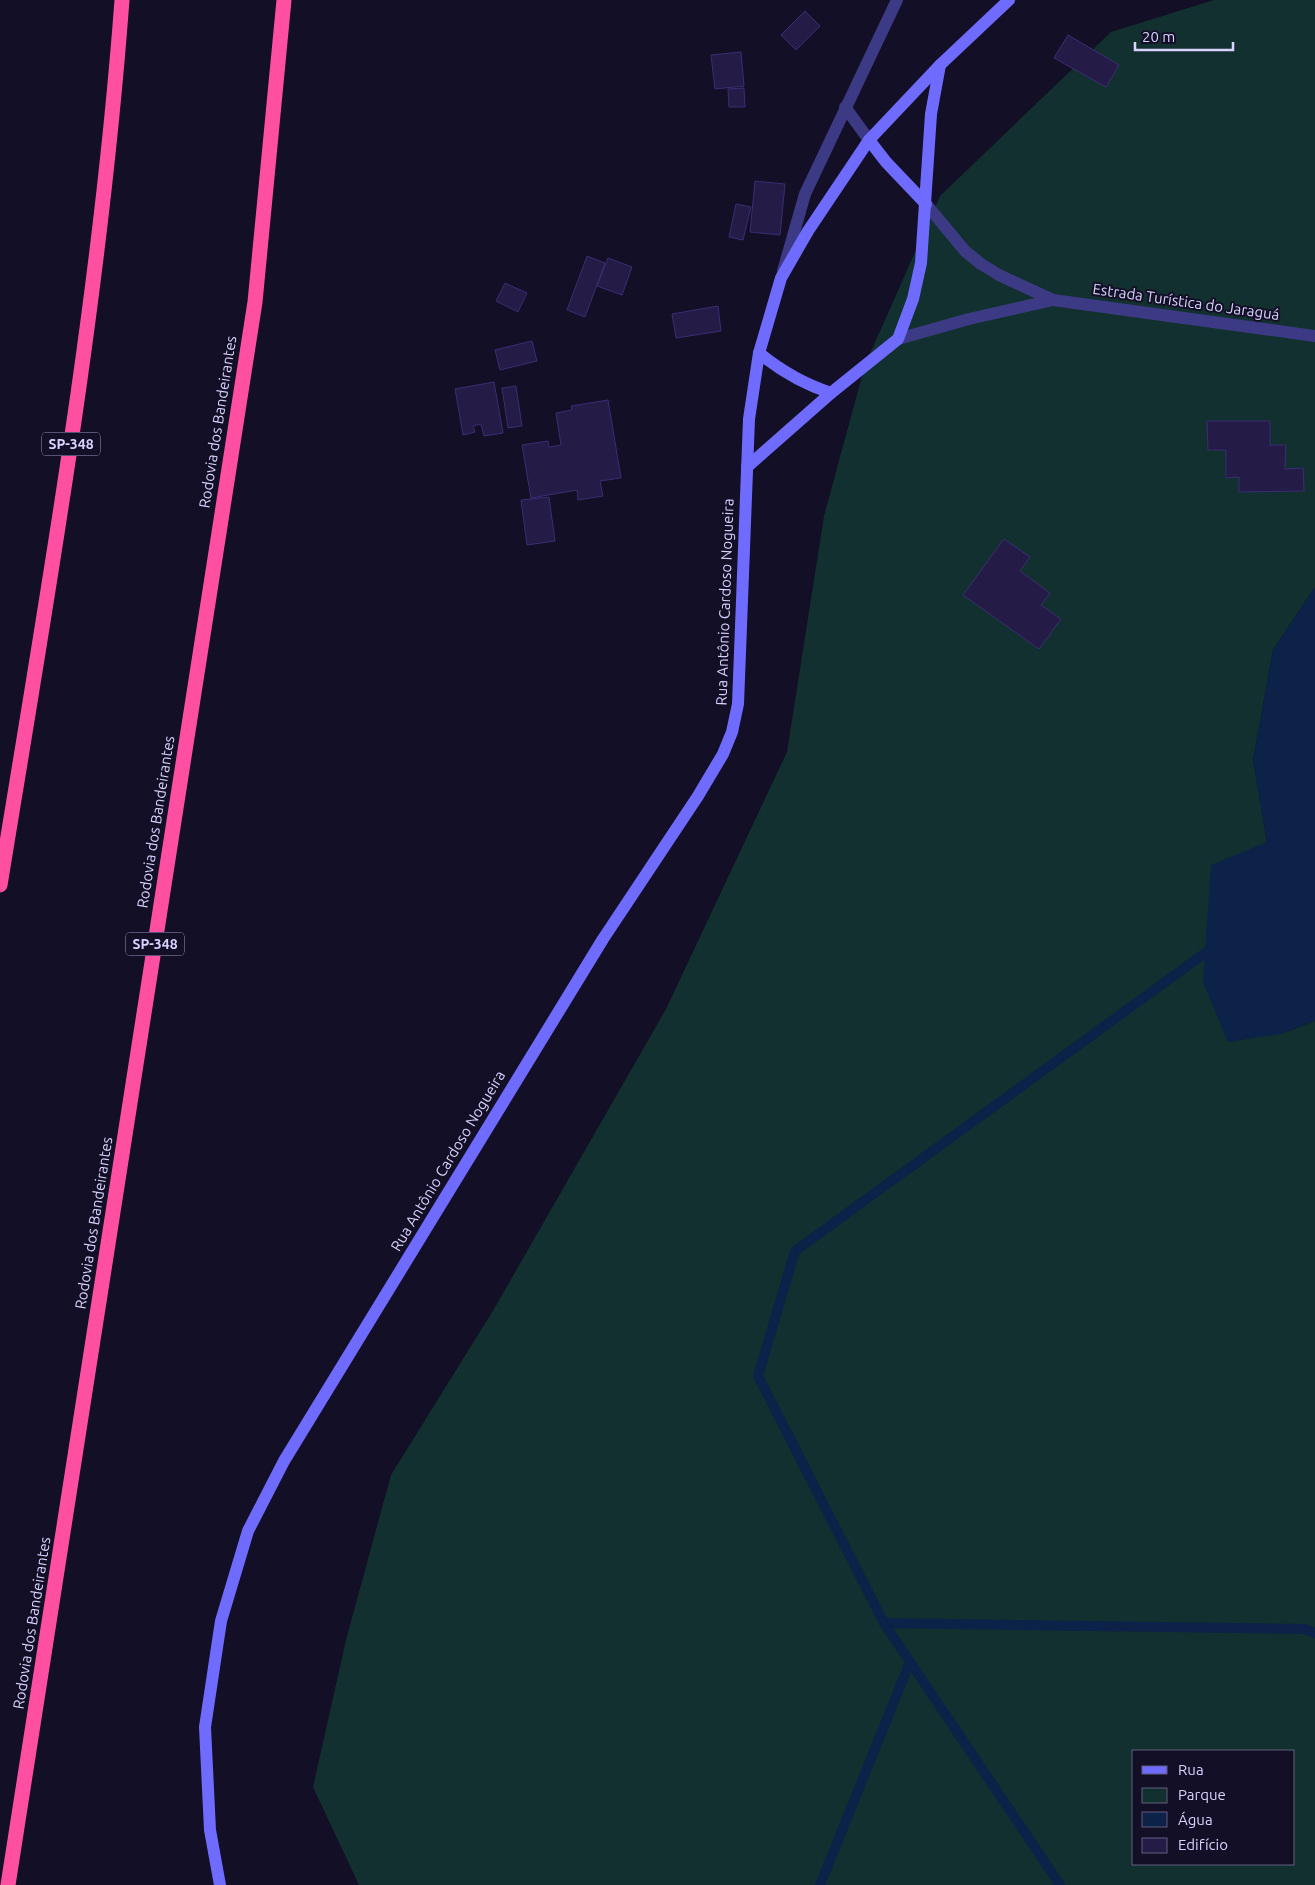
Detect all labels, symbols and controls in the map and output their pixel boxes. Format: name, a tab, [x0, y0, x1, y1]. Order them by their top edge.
scale bar	[1135, 20, 1232, 52]
text: 20 m	[1142, 28, 1175, 45]
street label: Estrada Turística do Jaraguá	[1092, 280, 1281, 323]
street label: Rodovia dos Bandeirantes	[195, 335, 240, 509]
road number: SP-348	[42, 432, 100, 456]
street label: Rua Antônio Cardoso Nogueira	[712, 498, 737, 706]
street label: Rodovia dos Bandeirantes	[133, 735, 178, 909]
road number: SP-348	[126, 932, 184, 956]
street label: Rua Antônio Cardoso Nogueira	[387, 1068, 508, 1254]
street label: Rodovia dos Bandeirantes	[71, 1136, 116, 1310]
street label: Rodovia dos Bandeirantes	[9, 1536, 54, 1710]
legend	[1132, 1750, 1295, 1865]
text: Rua	[1178, 1761, 1204, 1778]
text: Parque	[1178, 1786, 1226, 1803]
text: Água	[1178, 1811, 1213, 1828]
text: Edifício	[1178, 1836, 1228, 1853]

